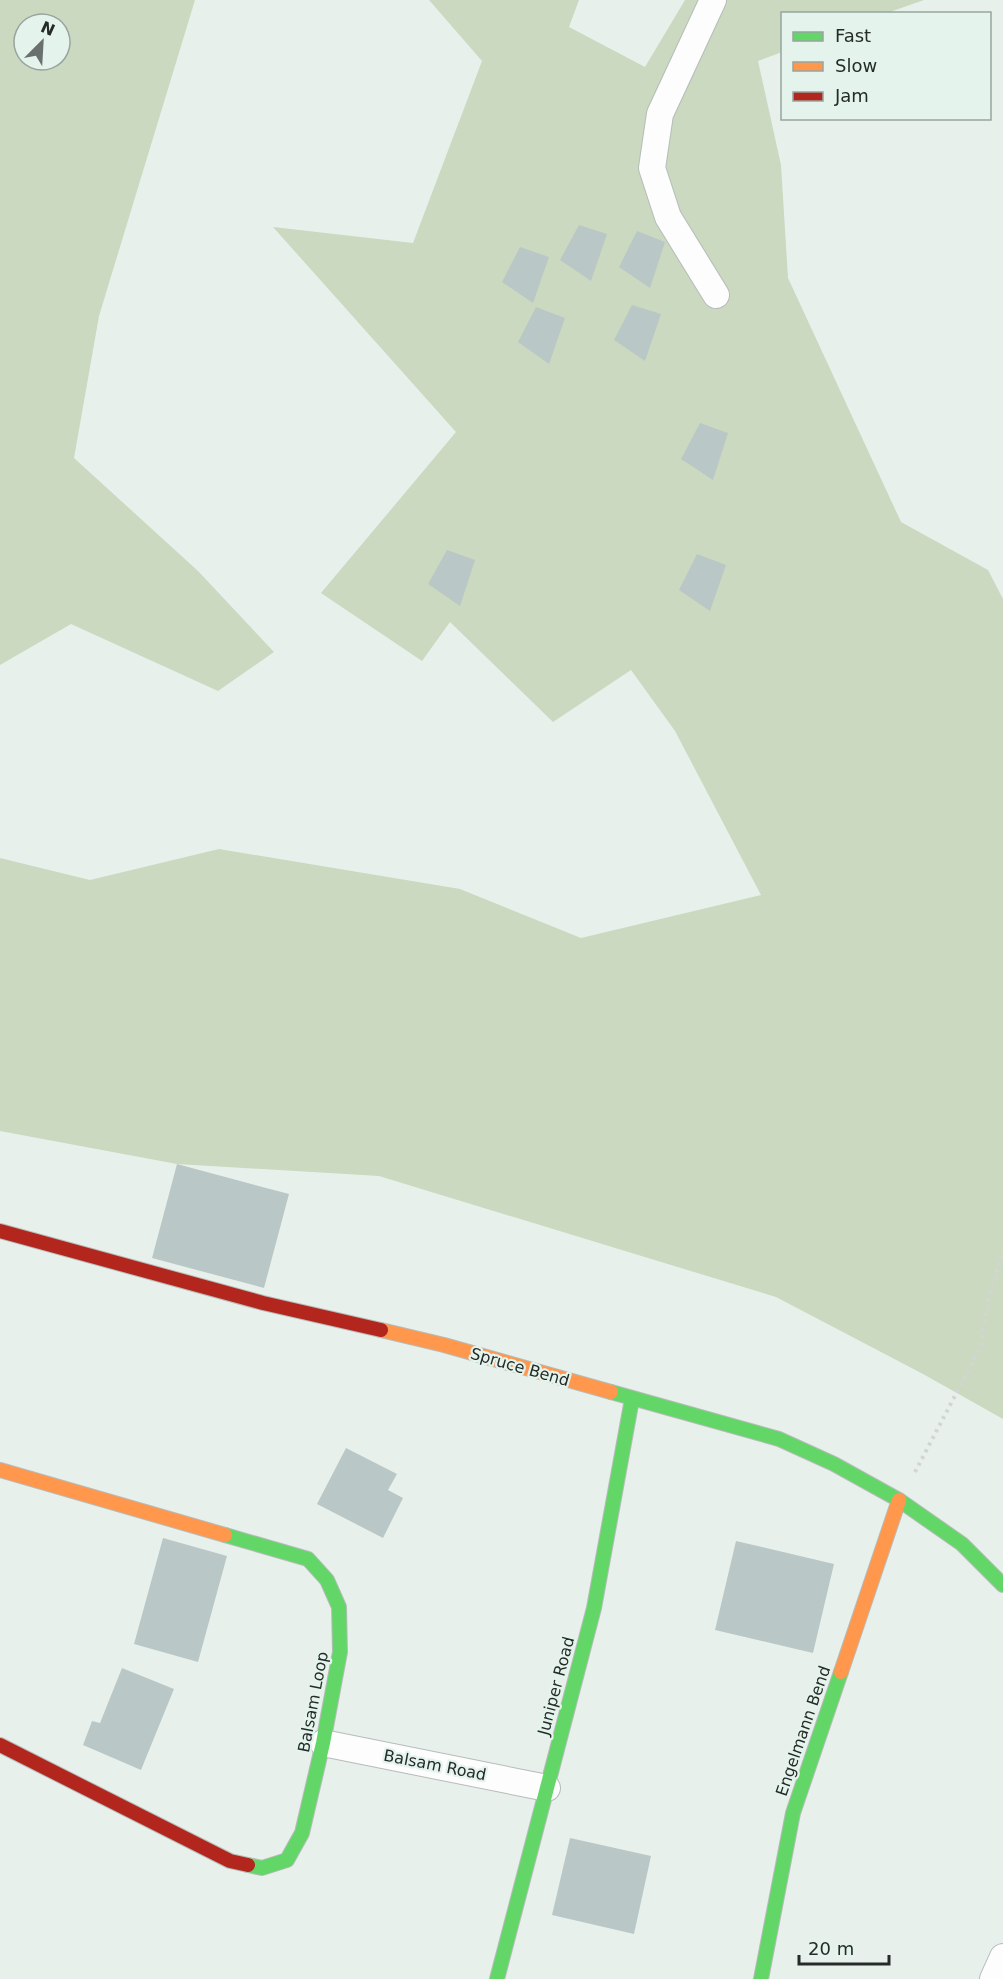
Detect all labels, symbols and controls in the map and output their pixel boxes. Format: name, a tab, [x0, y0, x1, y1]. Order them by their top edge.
north arrow	[12, 12, 72, 72]
legend	[781, 12, 991, 120]
text: N	[38, 17, 58, 40]
text: Fast	[835, 25, 871, 46]
text: Slow	[835, 55, 877, 76]
text: Jam	[834, 85, 869, 106]
street label: Spruce Bend	[468, 1344, 572, 1390]
street label: Juniper Road	[533, 1635, 578, 1738]
street label: Balsam Loop	[294, 1650, 332, 1754]
street label: Engelmann Bend	[772, 1663, 834, 1799]
street label: Balsam Road	[382, 1746, 488, 1784]
scale bar	[799, 1928, 889, 1966]
text: 20 m	[808, 1938, 854, 1959]

